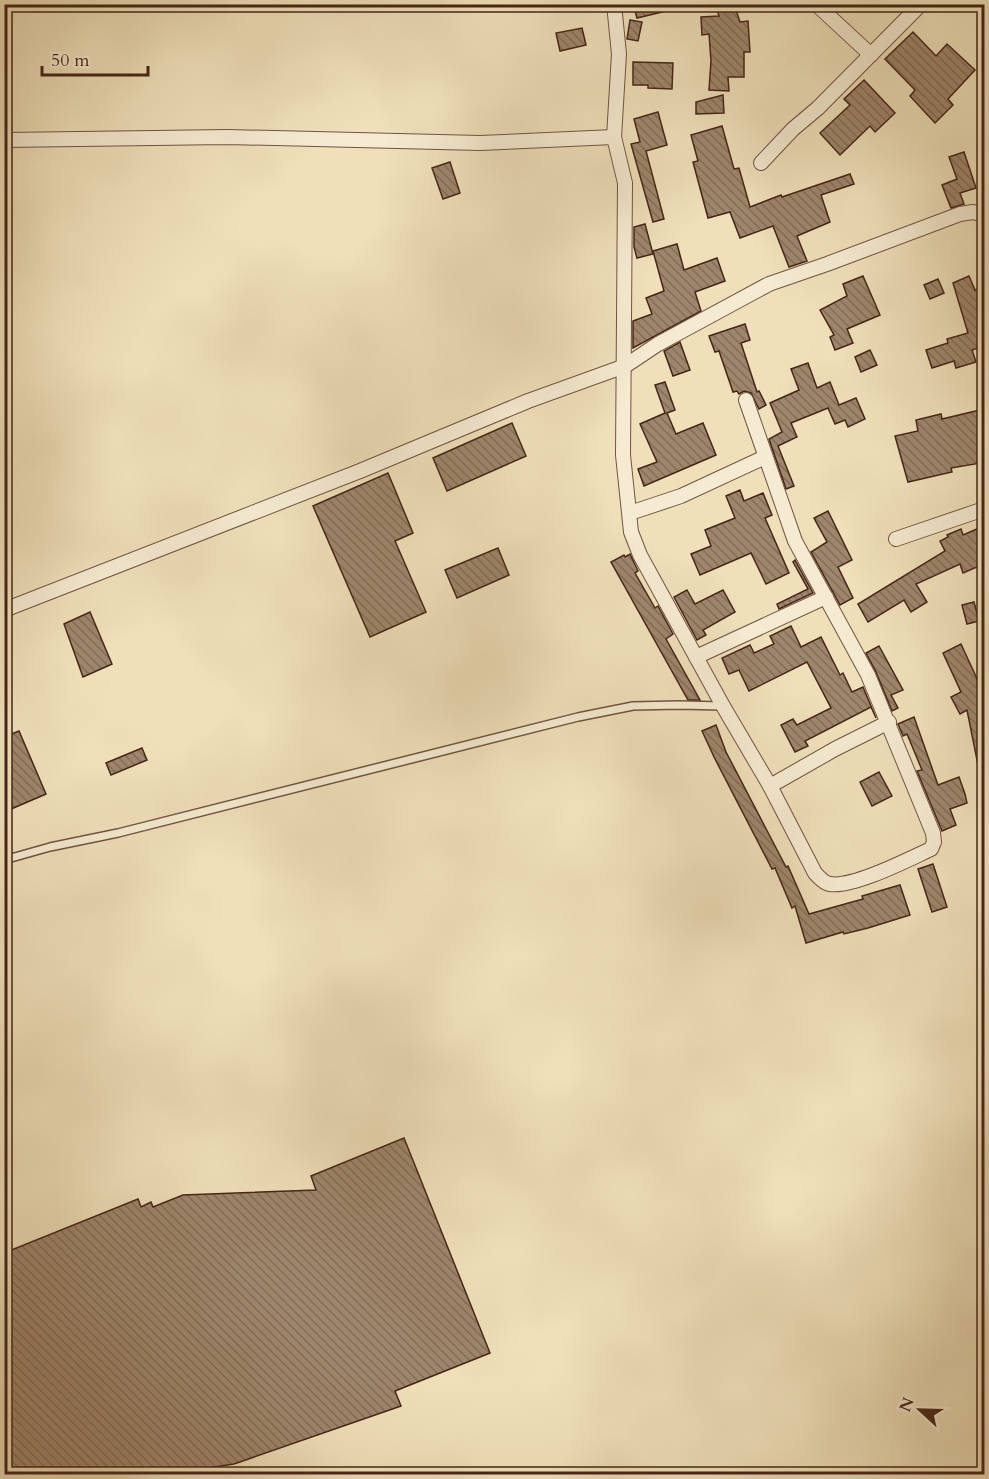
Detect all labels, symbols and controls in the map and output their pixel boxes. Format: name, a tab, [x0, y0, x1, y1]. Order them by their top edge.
scale bar	[42, 39, 148, 77]
text: 50 m	[51, 48, 90, 73]
north arrow	[890, 1380, 950, 1440]
text: N	[894, 1394, 920, 1415]

